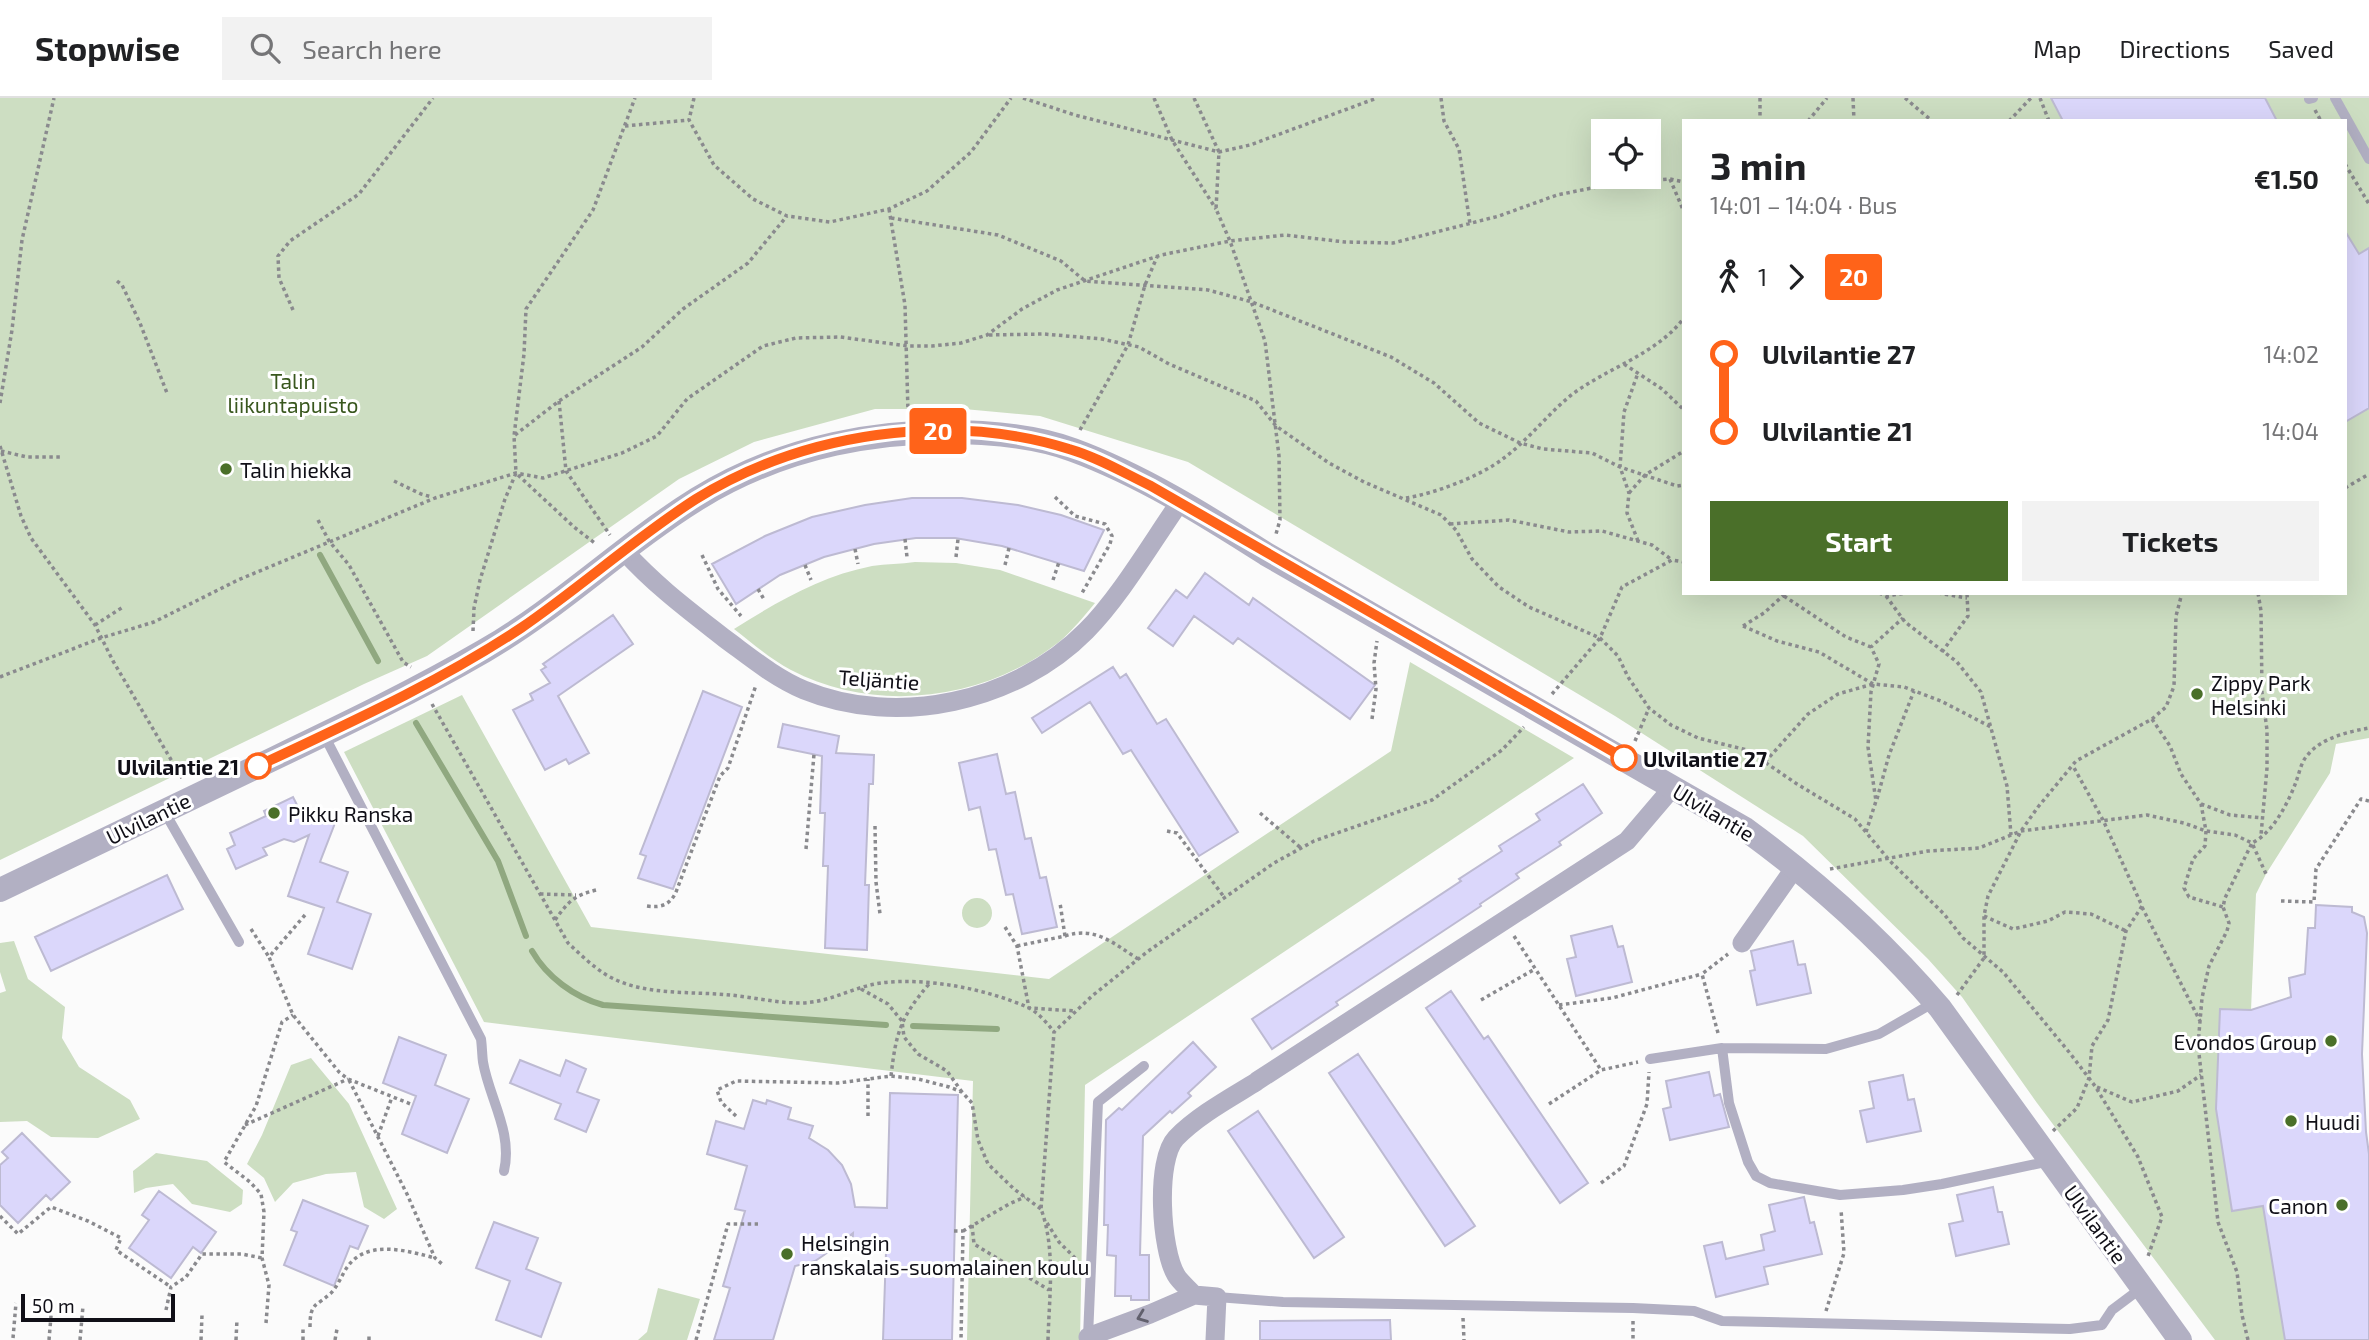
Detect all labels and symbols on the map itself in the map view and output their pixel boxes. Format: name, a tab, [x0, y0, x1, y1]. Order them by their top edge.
park label: Talin liikuntapuisto	[228, 368, 359, 417]
line badge: 20	[906, 408, 970, 454]
place label: Talin hiekka	[240, 457, 352, 482]
marker: Talin hiekka	[218, 461, 234, 477]
street label: Teljäntie	[838, 664, 920, 695]
place label: Zippy Park Helsinki	[2211, 670, 2311, 719]
marker: Zippy Park Helsinki	[2189, 686, 2205, 702]
marker: Ulvilantie 27	[1611, 745, 1637, 771]
place label: Ulvilantie 27	[1643, 746, 1767, 771]
marker: Ulvilantie 21	[245, 753, 271, 779]
place label: Ulvilantie 21	[117, 754, 239, 779]
street label: Ulvilantie	[1669, 778, 1759, 846]
street label: Ulvilantie	[102, 787, 194, 849]
place label: Pikku Ranska	[288, 801, 413, 826]
marker: Pikku Ranska	[266, 805, 282, 821]
place label: Evondos Group	[2173, 1029, 2317, 1054]
marker: Evondos Group	[2323, 1033, 2339, 1049]
place label: Huudi	[2305, 1109, 2360, 1134]
marker: Huudi	[2283, 1113, 2299, 1129]
street label: Ulvilantie	[2059, 1180, 2133, 1268]
place label: Canon	[2268, 1193, 2328, 1218]
marker: Canon	[2334, 1197, 2350, 1213]
place label: Helsingin ranskalais-suomalainen koulu	[801, 1230, 1089, 1279]
marker: Helsingin ranskalais-suomalainen koulu	[779, 1246, 795, 1262]
scale bar	[21, 1291, 175, 1323]
one-way arrow	[1136, 1309, 1148, 1323]

